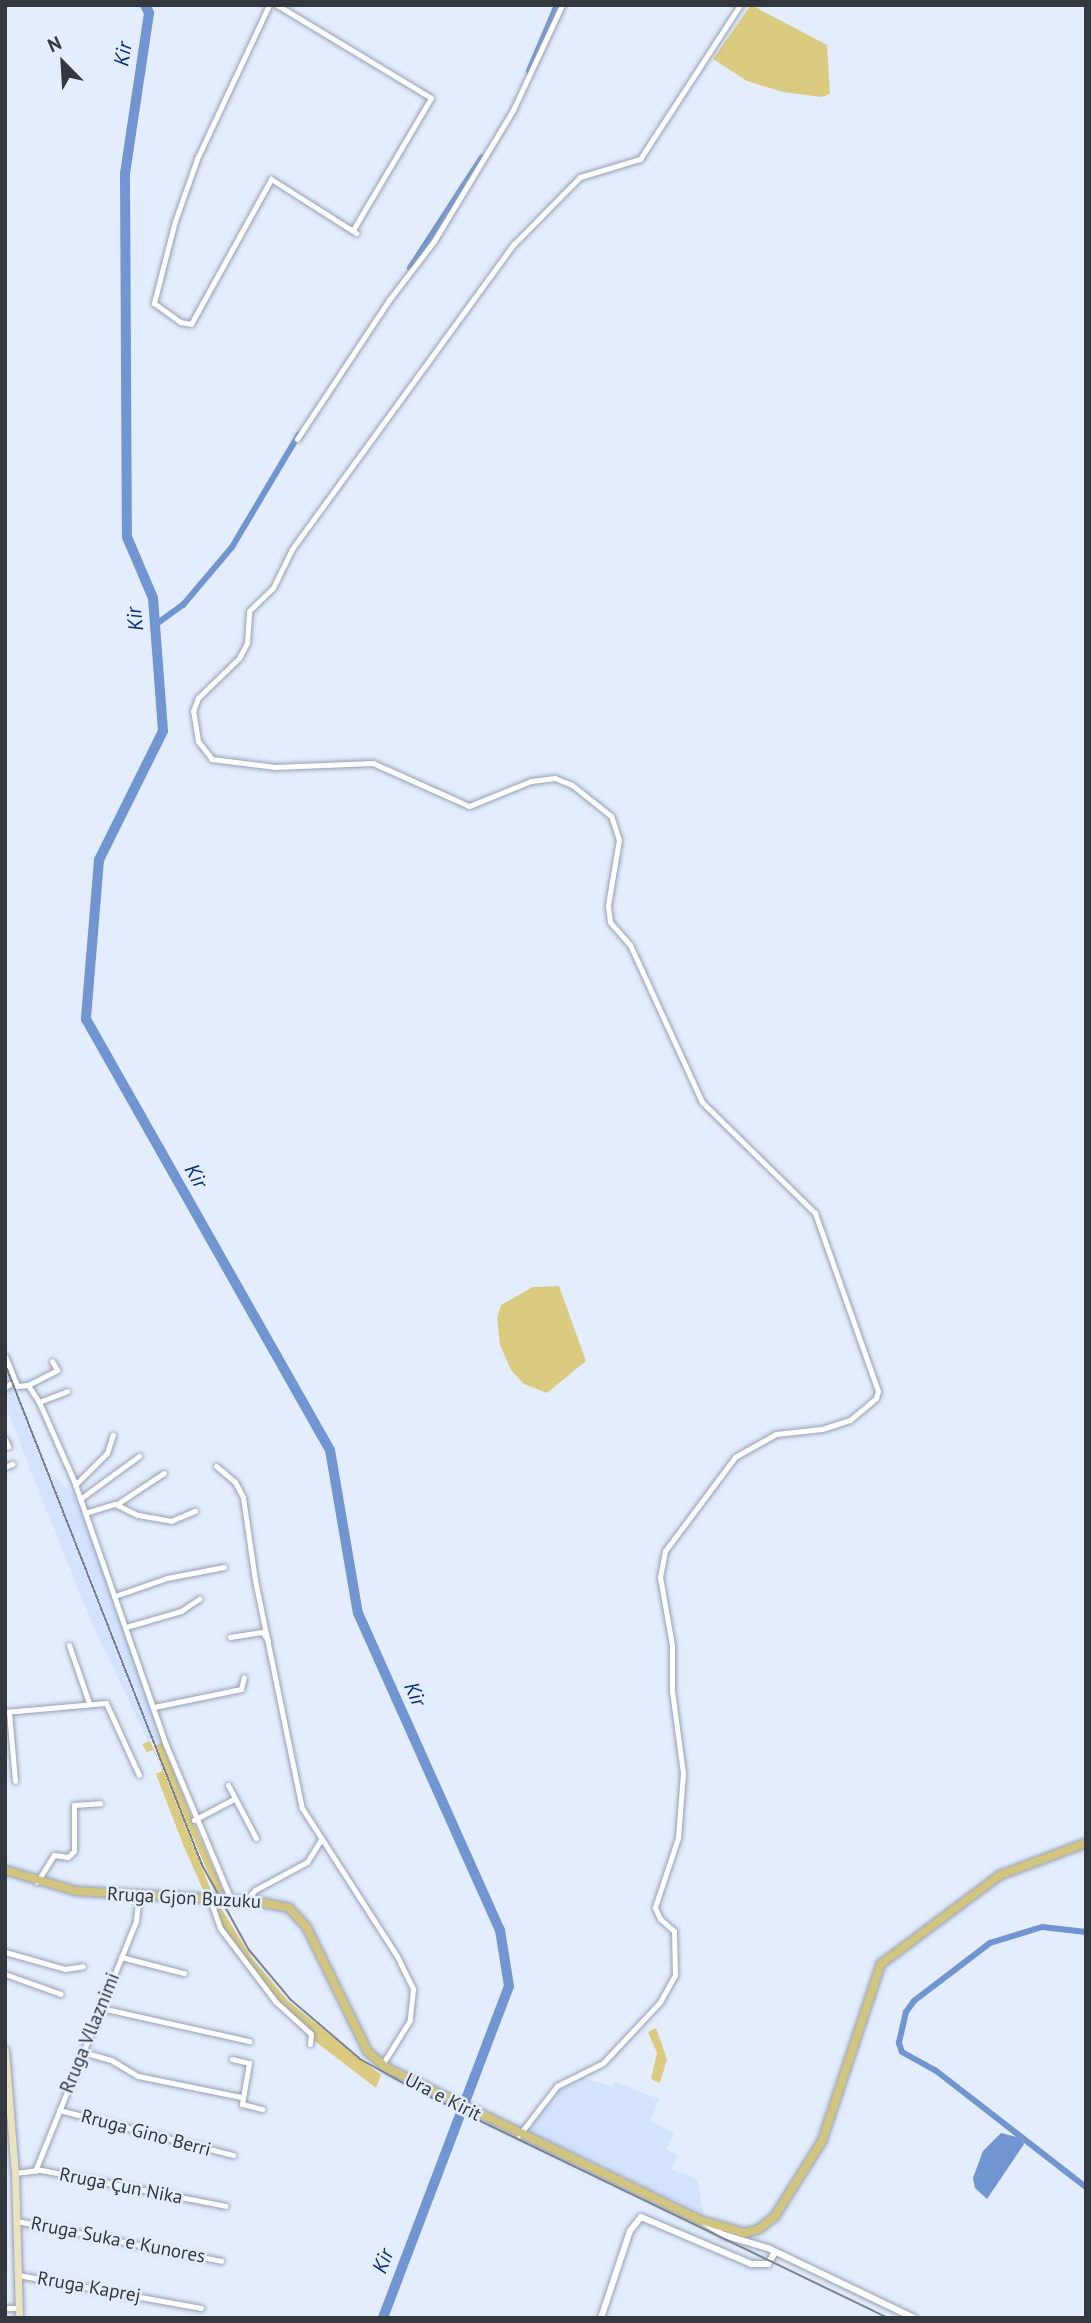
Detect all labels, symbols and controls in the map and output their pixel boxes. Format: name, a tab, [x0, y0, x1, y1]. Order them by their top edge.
north arrow	[28, 28, 98, 98]
text: N	[44, 30, 65, 57]
water label: Kir	[109, 40, 137, 68]
water label: Kir	[121, 606, 149, 632]
water label: Kir	[179, 1159, 213, 1193]
water label: Kir	[399, 1678, 431, 1710]
street label: Rruga Gjon Buzuku	[106, 1883, 262, 1913]
street label: Rruga Vllaznimi	[55, 1969, 125, 2097]
street label: Ura e Kirit	[401, 2068, 485, 2126]
street label: Rruga Gino Berri	[79, 2105, 213, 2161]
street label: Rruga Çun Nika	[57, 2163, 185, 2209]
street label: Rruga Suka e Kunores	[29, 2212, 207, 2268]
water label: Kir	[367, 2245, 399, 2277]
street label: Rruga Kaprej	[36, 2267, 142, 2307]

